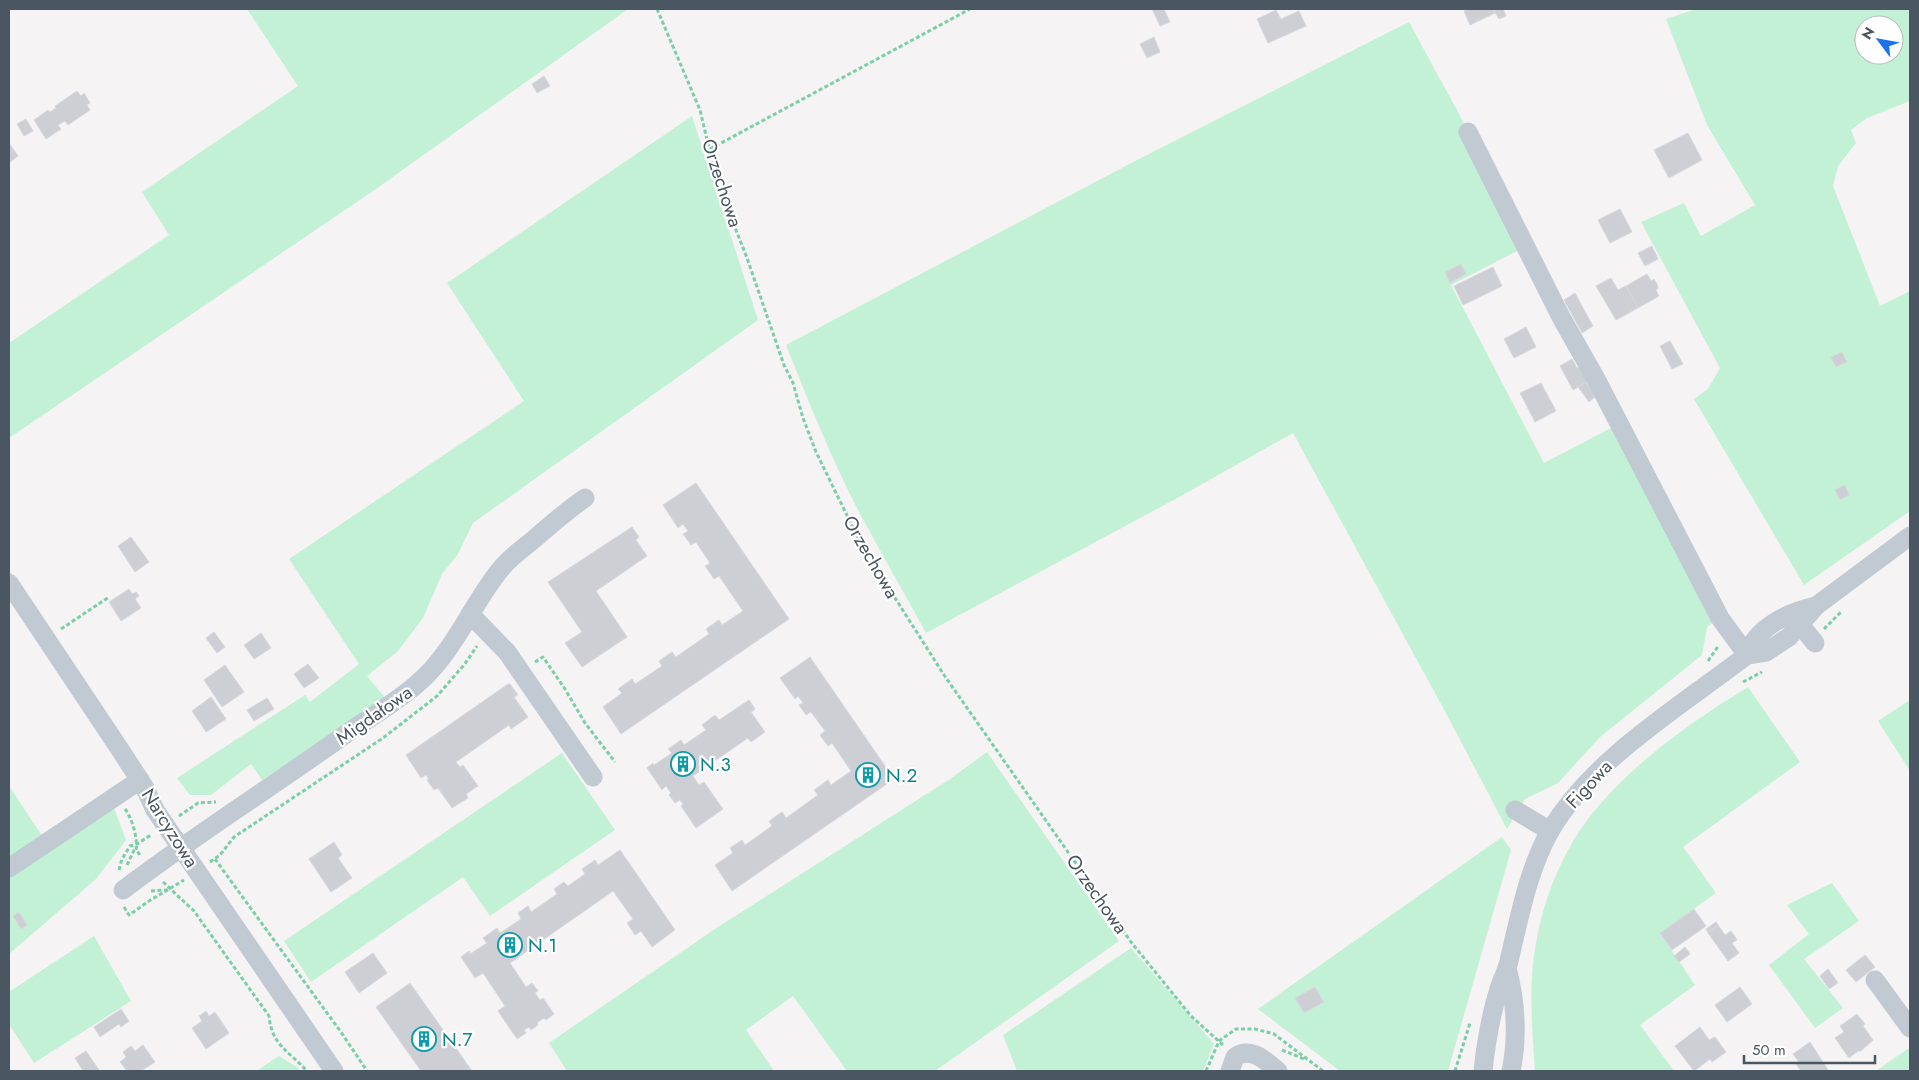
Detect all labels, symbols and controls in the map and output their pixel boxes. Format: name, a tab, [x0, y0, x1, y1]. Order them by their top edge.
north arrow	[1854, 15, 1904, 65]
text: N	[1857, 23, 1879, 43]
street label: Orzechowa	[695, 135, 749, 231]
street label: Orzechowa	[836, 511, 906, 603]
street label: Migdałowa	[330, 679, 418, 751]
building icon: N.3	[670, 751, 696, 777]
place label: N.3	[700, 751, 731, 778]
street label: Figowa	[1560, 754, 1618, 814]
building icon: N.2	[855, 762, 881, 788]
place label: N.2	[886, 762, 917, 789]
street label: Narcyzowa	[135, 783, 205, 873]
street label: Orzechowa	[1060, 849, 1134, 939]
building icon: N.1	[497, 932, 523, 958]
place label: N.1	[528, 932, 557, 959]
building icon: N.7	[411, 1026, 437, 1052]
place label: N.7	[442, 1026, 472, 1053]
scale bar	[1744, 1032, 1875, 1064]
text: 50 m	[1752, 1039, 1786, 1061]

